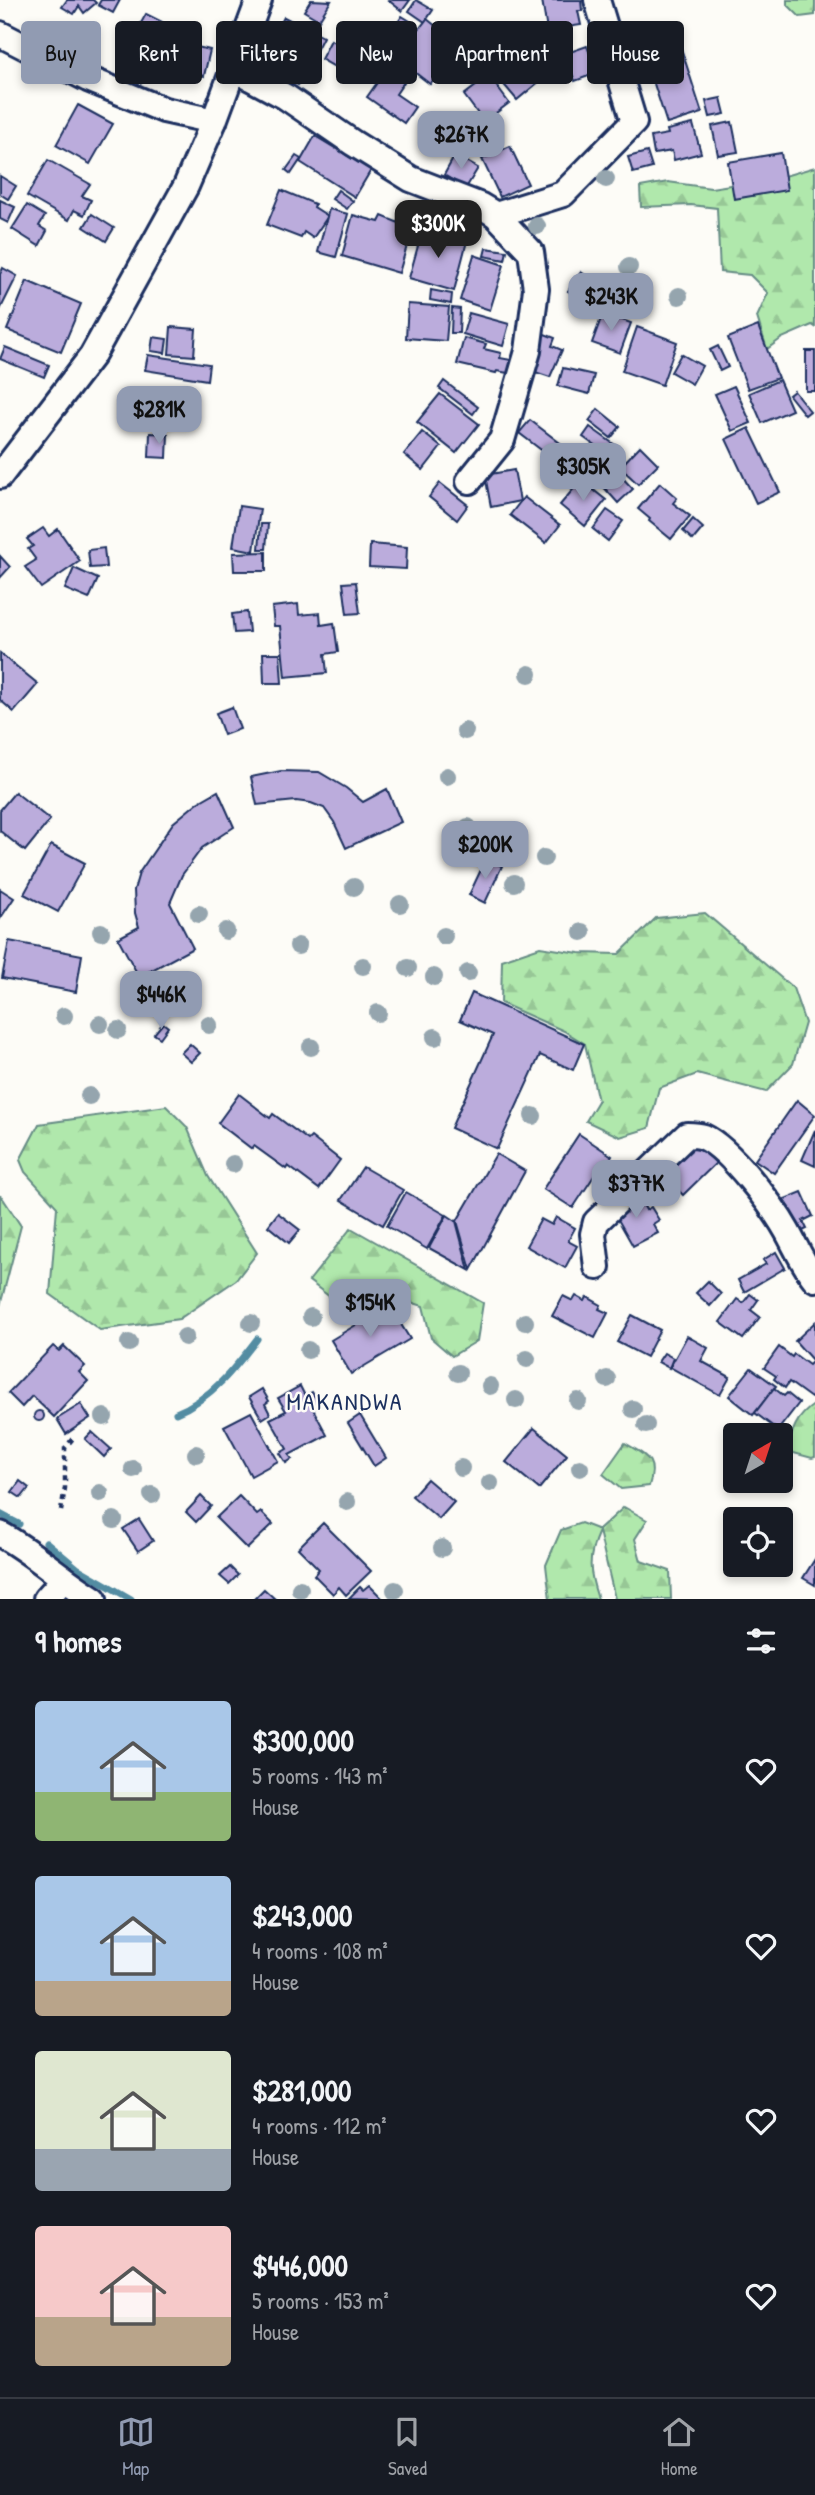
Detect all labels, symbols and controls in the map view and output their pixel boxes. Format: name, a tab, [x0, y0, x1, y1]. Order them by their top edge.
chip: Buy	[21, 21, 101, 84]
chip: Rent	[115, 21, 202, 84]
chip: Filters	[216, 21, 322, 84]
chip: New	[336, 21, 417, 84]
chip: Apartment	[431, 21, 573, 84]
chip: House	[587, 21, 684, 84]
pin: $267K	[412, 111, 510, 171]
text: $267K	[433, 118, 489, 149]
pin: $300K	[389, 201, 487, 260]
text: $300K	[411, 207, 465, 238]
pin: $243K	[562, 274, 660, 333]
text: $243K	[584, 280, 638, 311]
pin: $281K	[110, 386, 208, 446]
text: $281K	[133, 393, 185, 424]
pin: $305K	[534, 444, 632, 503]
text: $305K	[556, 450, 610, 481]
pin: $200K	[436, 822, 534, 881]
text: $200K	[457, 828, 513, 859]
pin: $446K	[112, 972, 210, 1031]
text: $446K	[136, 978, 186, 1009]
pin: $377K	[587, 1160, 685, 1220]
text: $377K	[608, 1167, 664, 1198]
pin: $154K	[321, 1280, 419, 1339]
text: $154K	[345, 1286, 395, 1317]
district label: MAKANDWA	[287, 1385, 403, 1417]
north arrow	[723, 1423, 793, 1493]
map controls	[723, 1423, 793, 1577]
button: locate	[723, 1507, 793, 1577]
text: 9 homes	[35, 1621, 122, 1661]
icon: filters	[742, 1622, 780, 1660]
text: $300,000	[252, 1720, 354, 1760]
icon: home	[91, 1729, 175, 1813]
icon: heart	[742, 1752, 780, 1790]
text: 5 rooms · 143 m²	[252, 1760, 388, 1791]
text: House	[252, 1791, 299, 1822]
text: $243,000	[252, 1895, 352, 1935]
icon: home	[91, 1904, 175, 1988]
icon: heart	[742, 1927, 780, 1965]
text: 4 rooms · 108 m²	[252, 1935, 388, 1966]
text: House	[252, 1966, 299, 1997]
text: $281,000	[252, 2070, 352, 2110]
icon: home	[91, 2079, 175, 2163]
icon: heart	[742, 2102, 780, 2140]
text: 4 rooms · 112 m²	[252, 2110, 387, 2141]
text: House	[252, 2141, 299, 2172]
text: $446,000	[252, 2245, 348, 2285]
icon: home	[91, 2254, 175, 2338]
icon: heart	[742, 2277, 780, 2315]
text: 5 rooms · 153 m²	[252, 2285, 389, 2316]
text: House	[252, 2316, 299, 2347]
tab: Map	[117, 2413, 155, 2481]
tab: Saved	[388, 2413, 427, 2481]
tab: Home	[660, 2413, 698, 2481]

